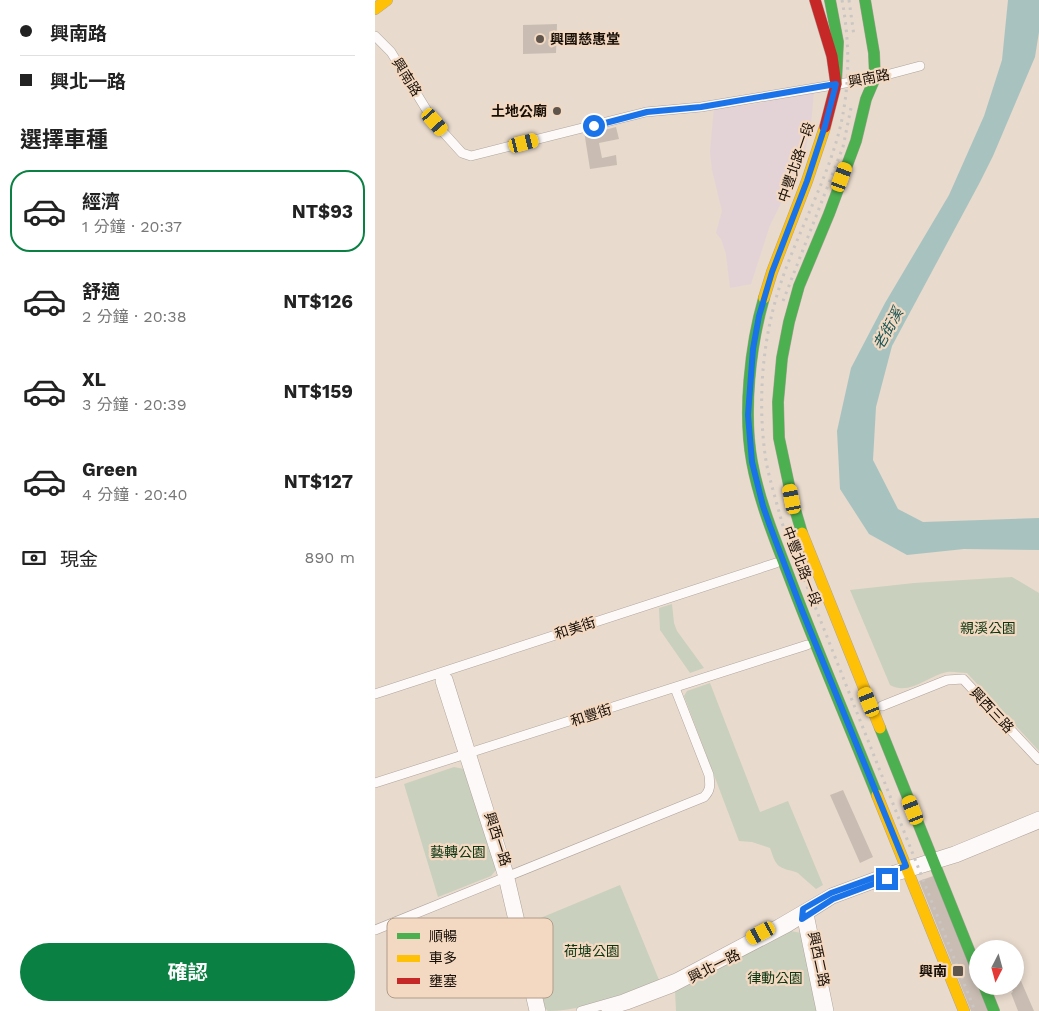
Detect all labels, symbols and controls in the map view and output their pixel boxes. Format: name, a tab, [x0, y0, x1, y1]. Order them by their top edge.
text: 興南路	[50, 22, 107, 45]
place label: 興國慈惠堂	[550, 31, 620, 47]
marker: 興國慈惠堂	[534, 33, 546, 45]
street label: 興南路	[389, 55, 425, 99]
street label: 興南路	[847, 66, 891, 90]
text: 興北一路	[50, 70, 126, 93]
place label: 土地公廟	[491, 103, 547, 119]
marker: 土地公廟	[551, 105, 563, 117]
car	[419, 106, 450, 138]
route start	[583, 115, 605, 137]
street label: 中豐北路一段	[775, 120, 817, 204]
text: 選擇車種	[20, 127, 108, 152]
car	[507, 132, 540, 154]
car	[829, 160, 854, 194]
icon: car	[22, 189, 67, 234]
text: 經濟	[82, 190, 120, 213]
text: NT$93	[292, 200, 353, 223]
text: 1 分鐘 · 20:37	[82, 217, 182, 236]
icon: car	[22, 279, 67, 324]
text: 舒適	[82, 280, 120, 303]
text: NT$126	[283, 290, 353, 313]
water label: 老街溪	[869, 303, 908, 353]
text: 2 分鐘 · 20:38	[82, 307, 187, 326]
text: XL	[82, 368, 106, 391]
icon: car	[22, 369, 67, 414]
text: NT$159	[284, 380, 353, 403]
text: 3 分鐘 · 20:39	[82, 395, 187, 414]
text: Green	[82, 458, 138, 481]
icon: car	[22, 459, 67, 504]
text: NT$127	[284, 470, 353, 493]
car	[781, 483, 802, 515]
text: 4 分鐘 · 20:40	[82, 485, 188, 504]
street label: 中豐北路一段	[779, 524, 825, 608]
icon: cash	[20, 544, 48, 572]
text: 現金	[60, 548, 98, 571]
text: 890 m	[305, 548, 355, 567]
street label: 和美街	[553, 614, 597, 642]
park label: 親溪公園	[960, 620, 1016, 636]
street label: 興西三路	[967, 684, 1017, 736]
car	[856, 685, 881, 719]
street label: 和豐街	[569, 701, 613, 729]
car	[900, 793, 925, 827]
street label: 興西一路	[482, 810, 514, 868]
park label: 藝轉公園	[430, 844, 486, 860]
route end	[876, 868, 898, 890]
legend	[387, 918, 553, 998]
car	[744, 919, 777, 947]
text: 順暢	[429, 928, 457, 944]
street label: 興西二路	[805, 930, 833, 988]
north arrow	[969, 940, 1024, 995]
map controls	[969, 940, 1024, 995]
button: 確認	[20, 943, 355, 1001]
park label: 荷塘公園	[564, 943, 620, 959]
street label: 興北一路	[685, 946, 743, 986]
text: 車多	[429, 950, 457, 966]
place label: 興南	[919, 963, 947, 979]
marker: 興南	[951, 964, 965, 978]
park label: 律動公園	[747, 970, 803, 986]
text: 壅塞	[429, 973, 457, 989]

